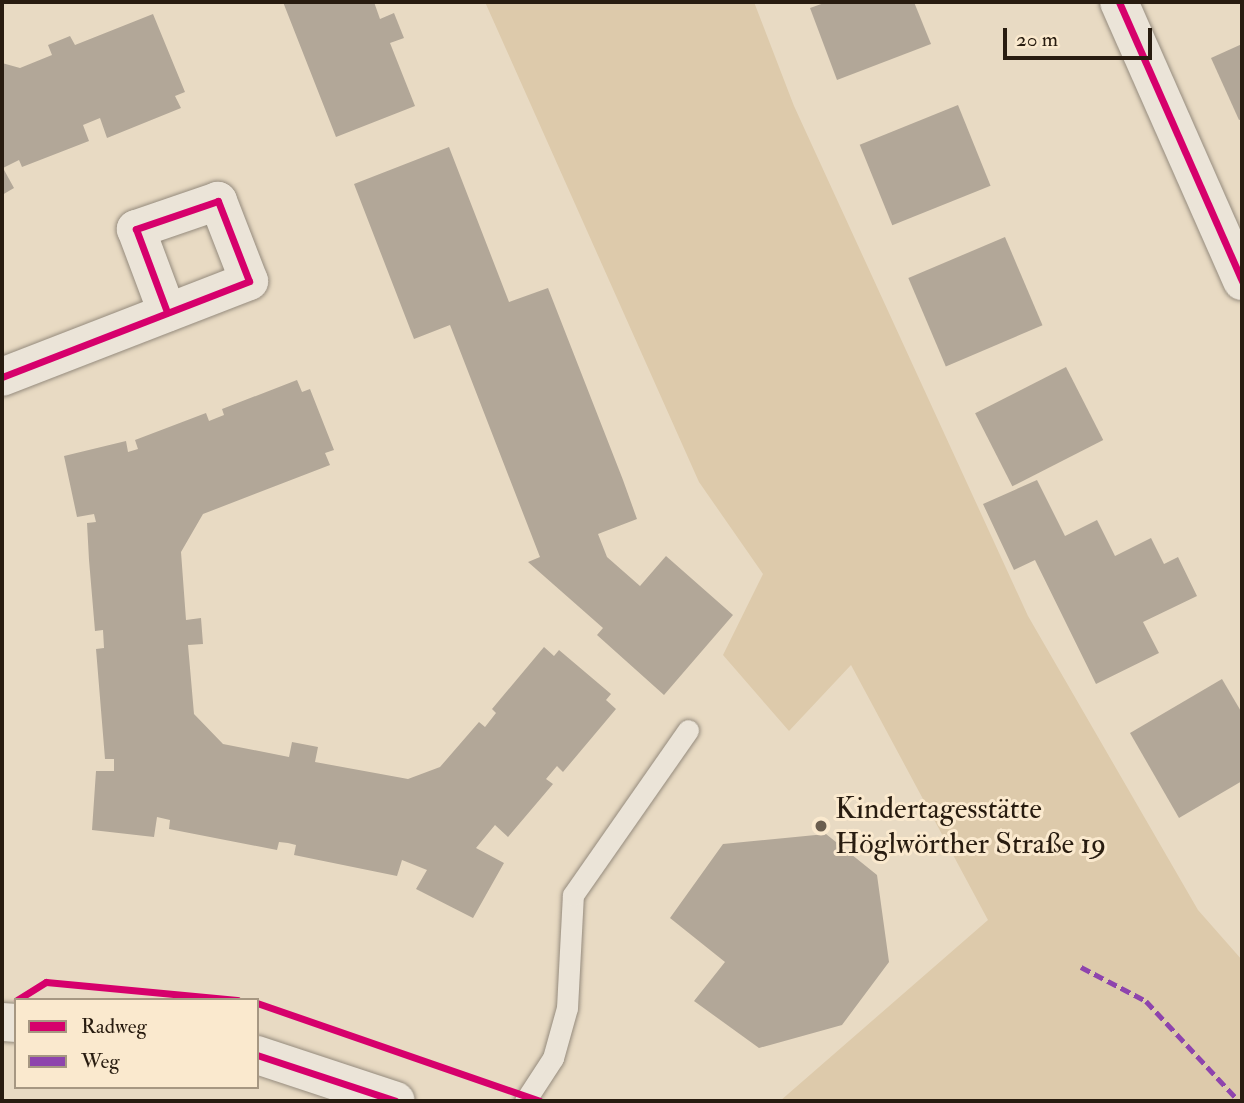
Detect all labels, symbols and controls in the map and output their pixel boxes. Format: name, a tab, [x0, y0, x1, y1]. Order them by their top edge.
scale bar	[1006, 14, 1155, 58]
text: 20 m	[1016, 26, 1058, 53]
place label: Kindertagesstätte Höglwörther Straße 19	[835, 791, 1106, 862]
marker: Kindertagesstätte Höglwörther Straße 19	[813, 818, 829, 834]
legend	[14, 998, 259, 1089]
text: Radweg	[81, 1013, 147, 1040]
text: Weg	[81, 1048, 120, 1075]

